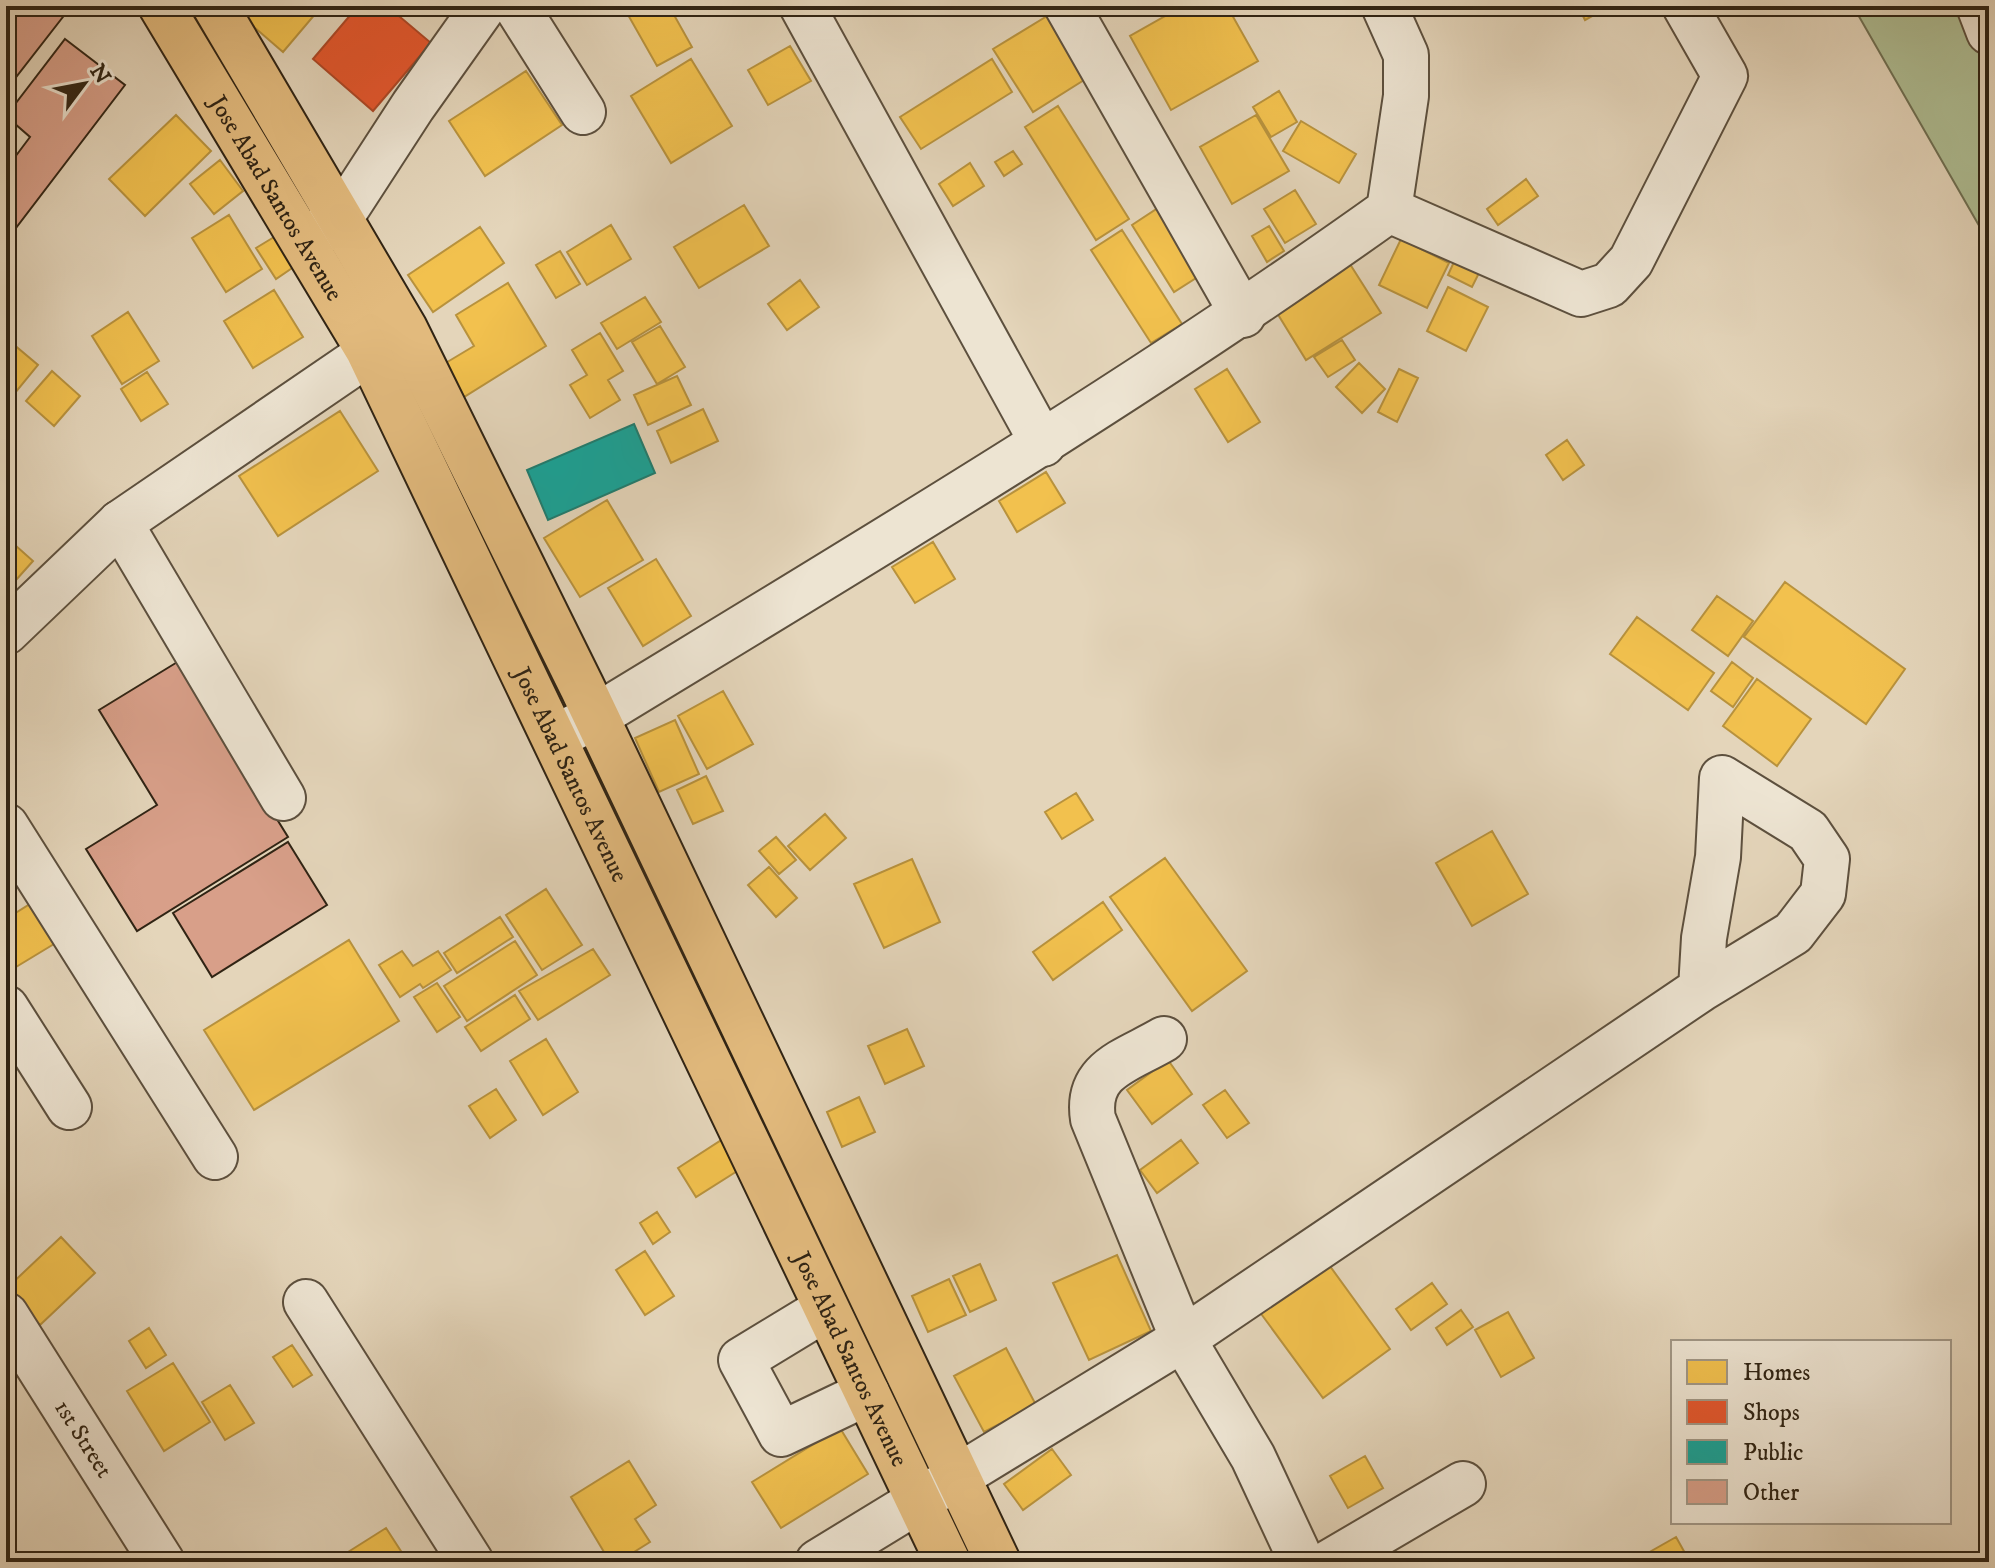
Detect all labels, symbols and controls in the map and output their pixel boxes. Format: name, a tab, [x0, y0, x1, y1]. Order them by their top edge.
north arrow	[44, 44, 124, 124]
text: N	[83, 59, 116, 89]
street label: Jose Abad Santos Avenue	[201, 88, 349, 307]
street label: Jose Abad Santos Avenue	[505, 661, 634, 887]
street label: Jose Abad Santos Avenue	[785, 1245, 914, 1472]
legend	[1671, 1340, 1951, 1524]
text: Homes	[1743, 1358, 1810, 1388]
street label: 1st Street	[47, 1394, 119, 1484]
text: Shops	[1743, 1398, 1800, 1428]
text: Public	[1743, 1438, 1803, 1468]
text: Other	[1743, 1478, 1799, 1508]

